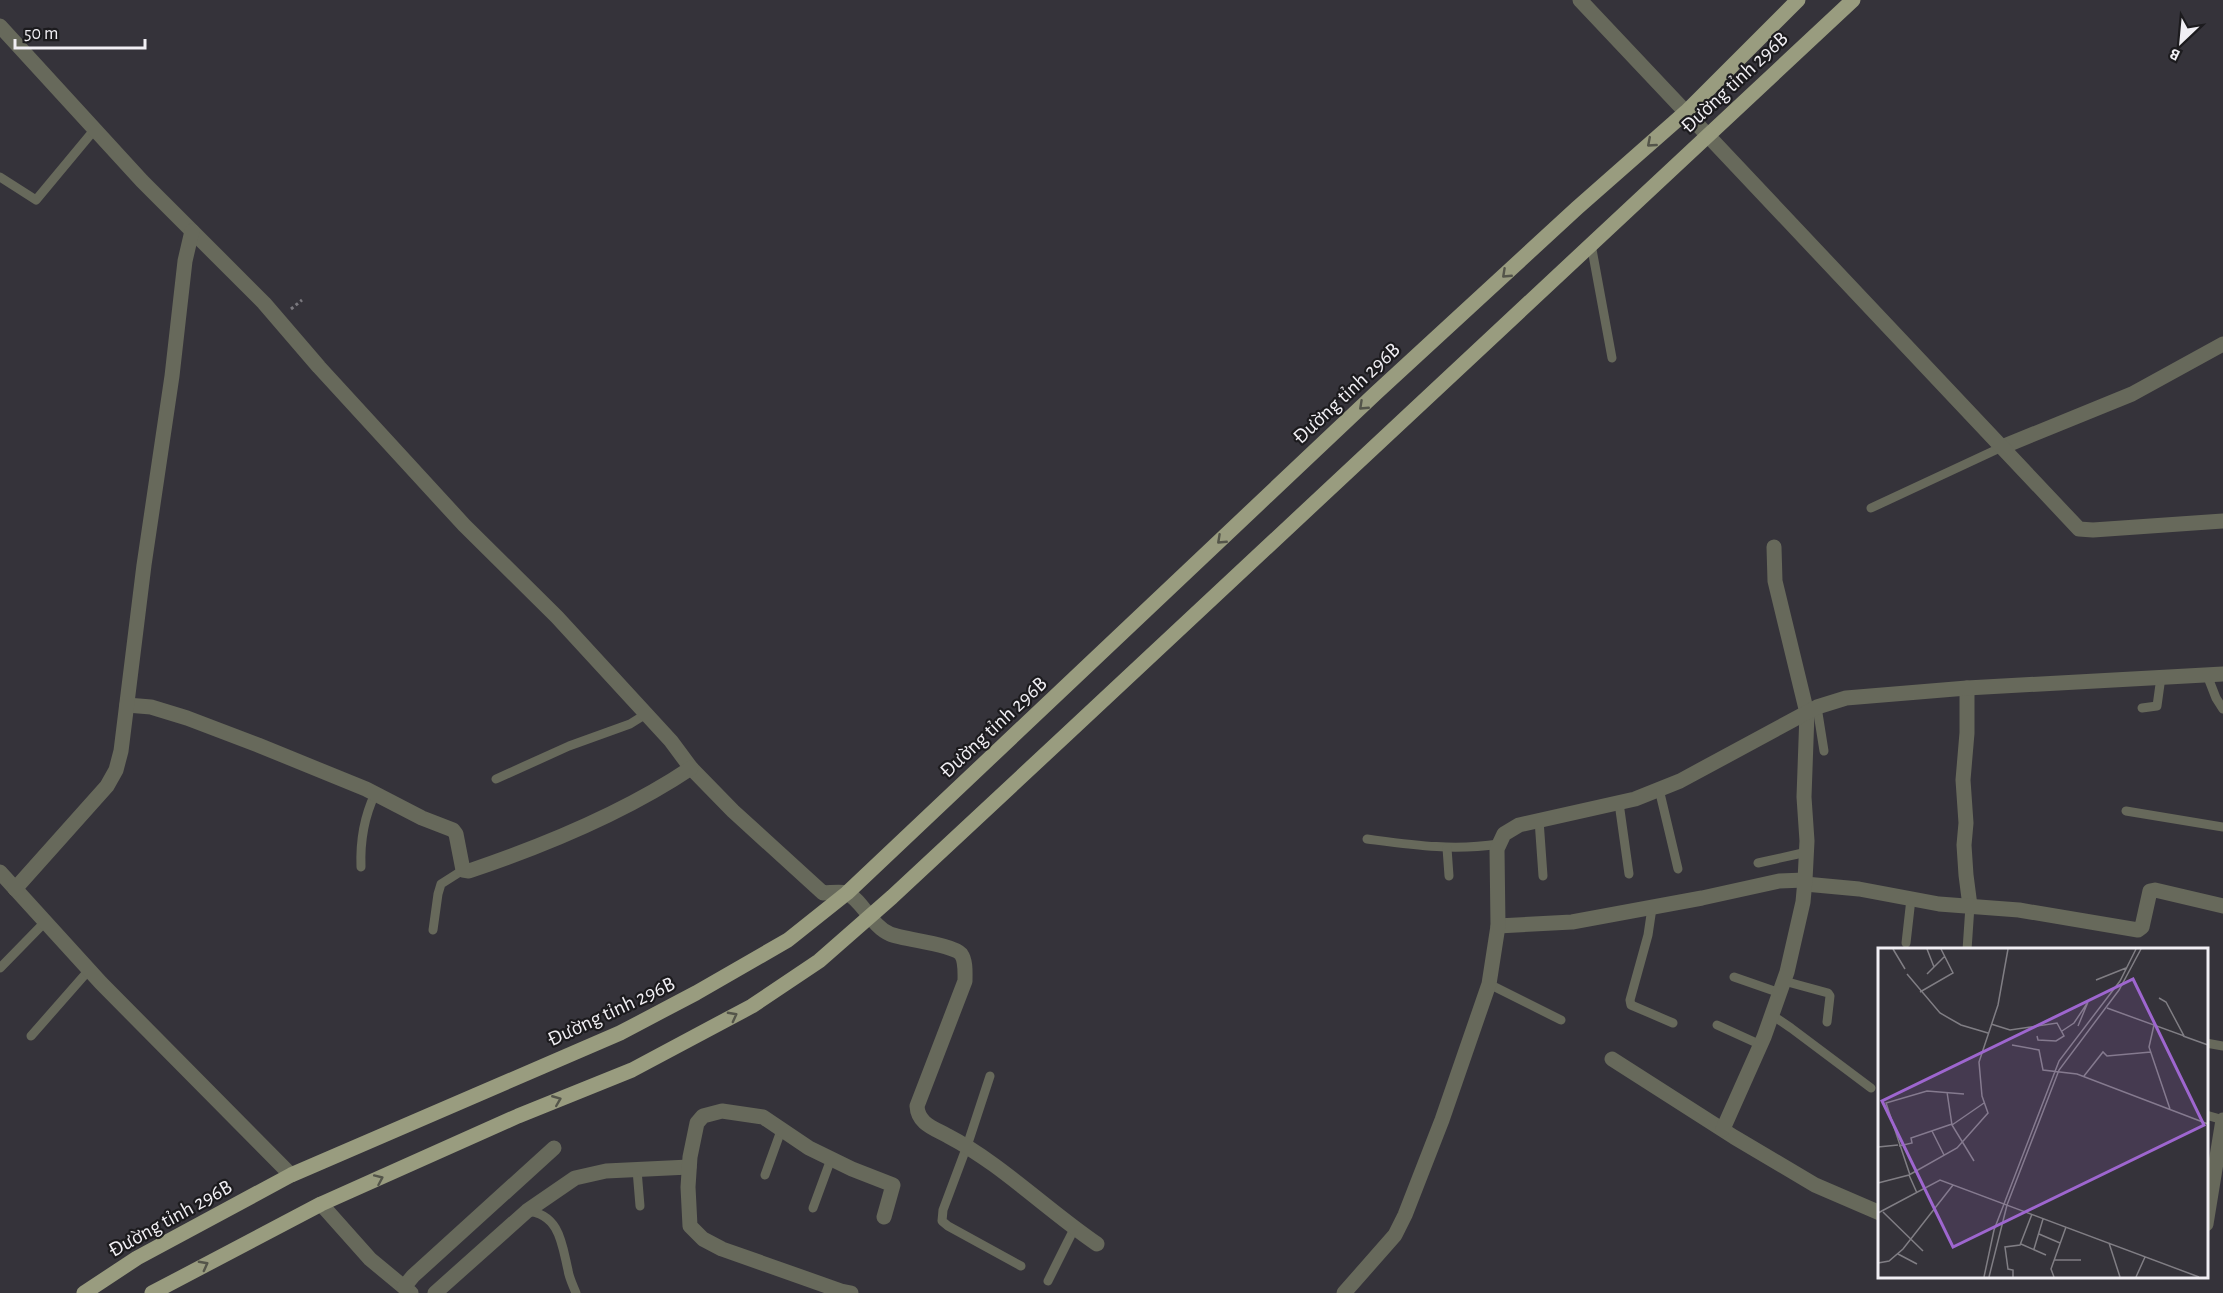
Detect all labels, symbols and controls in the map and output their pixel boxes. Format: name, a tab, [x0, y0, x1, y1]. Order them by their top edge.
scale bar	[15, 12, 146, 50]
north arrow	[2151, 12, 2211, 72]
text: 50 m	[24, 25, 58, 43]
street label: Đường tỉnh 296B	[1677, 28, 1792, 137]
text: B	[2167, 45, 2183, 64]
one-way arrow	[1647, 136, 1658, 147]
one-way arrow	[1502, 267, 1513, 278]
street label: Đường tỉnh 296B	[1289, 339, 1404, 448]
one-way arrow	[1359, 399, 1369, 410]
one-way arrow	[1217, 533, 1227, 544]
street label: Đường tỉnh 296B	[936, 673, 1051, 782]
inset map	[1878, 948, 2208, 1278]
street label: Đường tỉnh 296B	[544, 973, 678, 1050]
one-way arrow	[726, 1012, 737, 1023]
one-way arrow	[551, 1095, 562, 1107]
one-way arrow	[372, 1174, 383, 1186]
street label: Đường tỉnh 296B	[105, 1176, 236, 1261]
one-way arrow	[198, 1261, 209, 1273]

